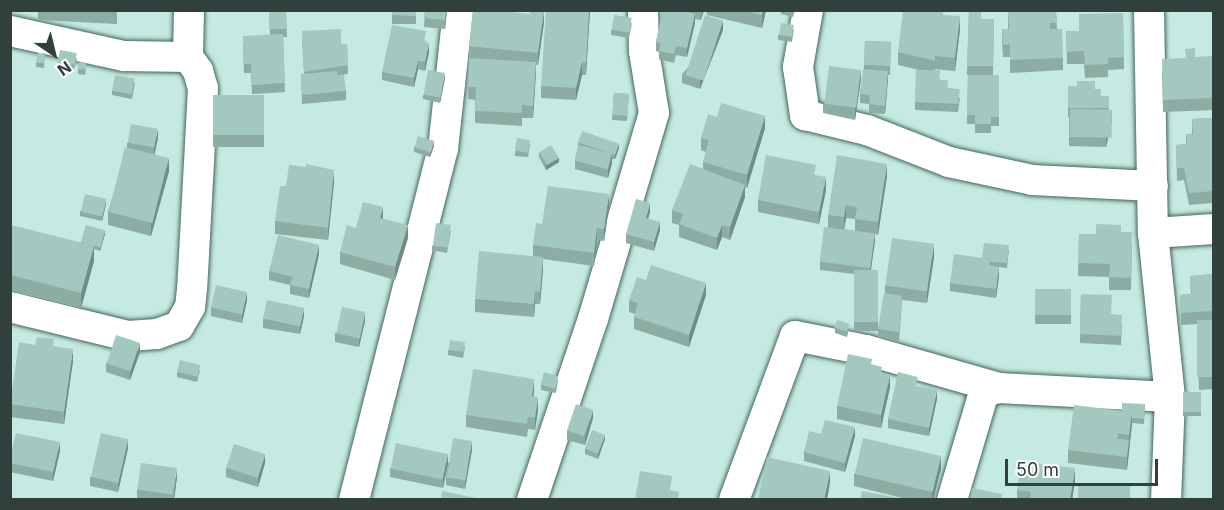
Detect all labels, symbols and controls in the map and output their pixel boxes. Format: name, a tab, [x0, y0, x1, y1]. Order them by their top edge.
north arrow	[24, 24, 84, 84]
text: N	[54, 57, 75, 80]
scale bar	[1008, 447, 1161, 485]
text: 50 m	[1016, 459, 1059, 480]

